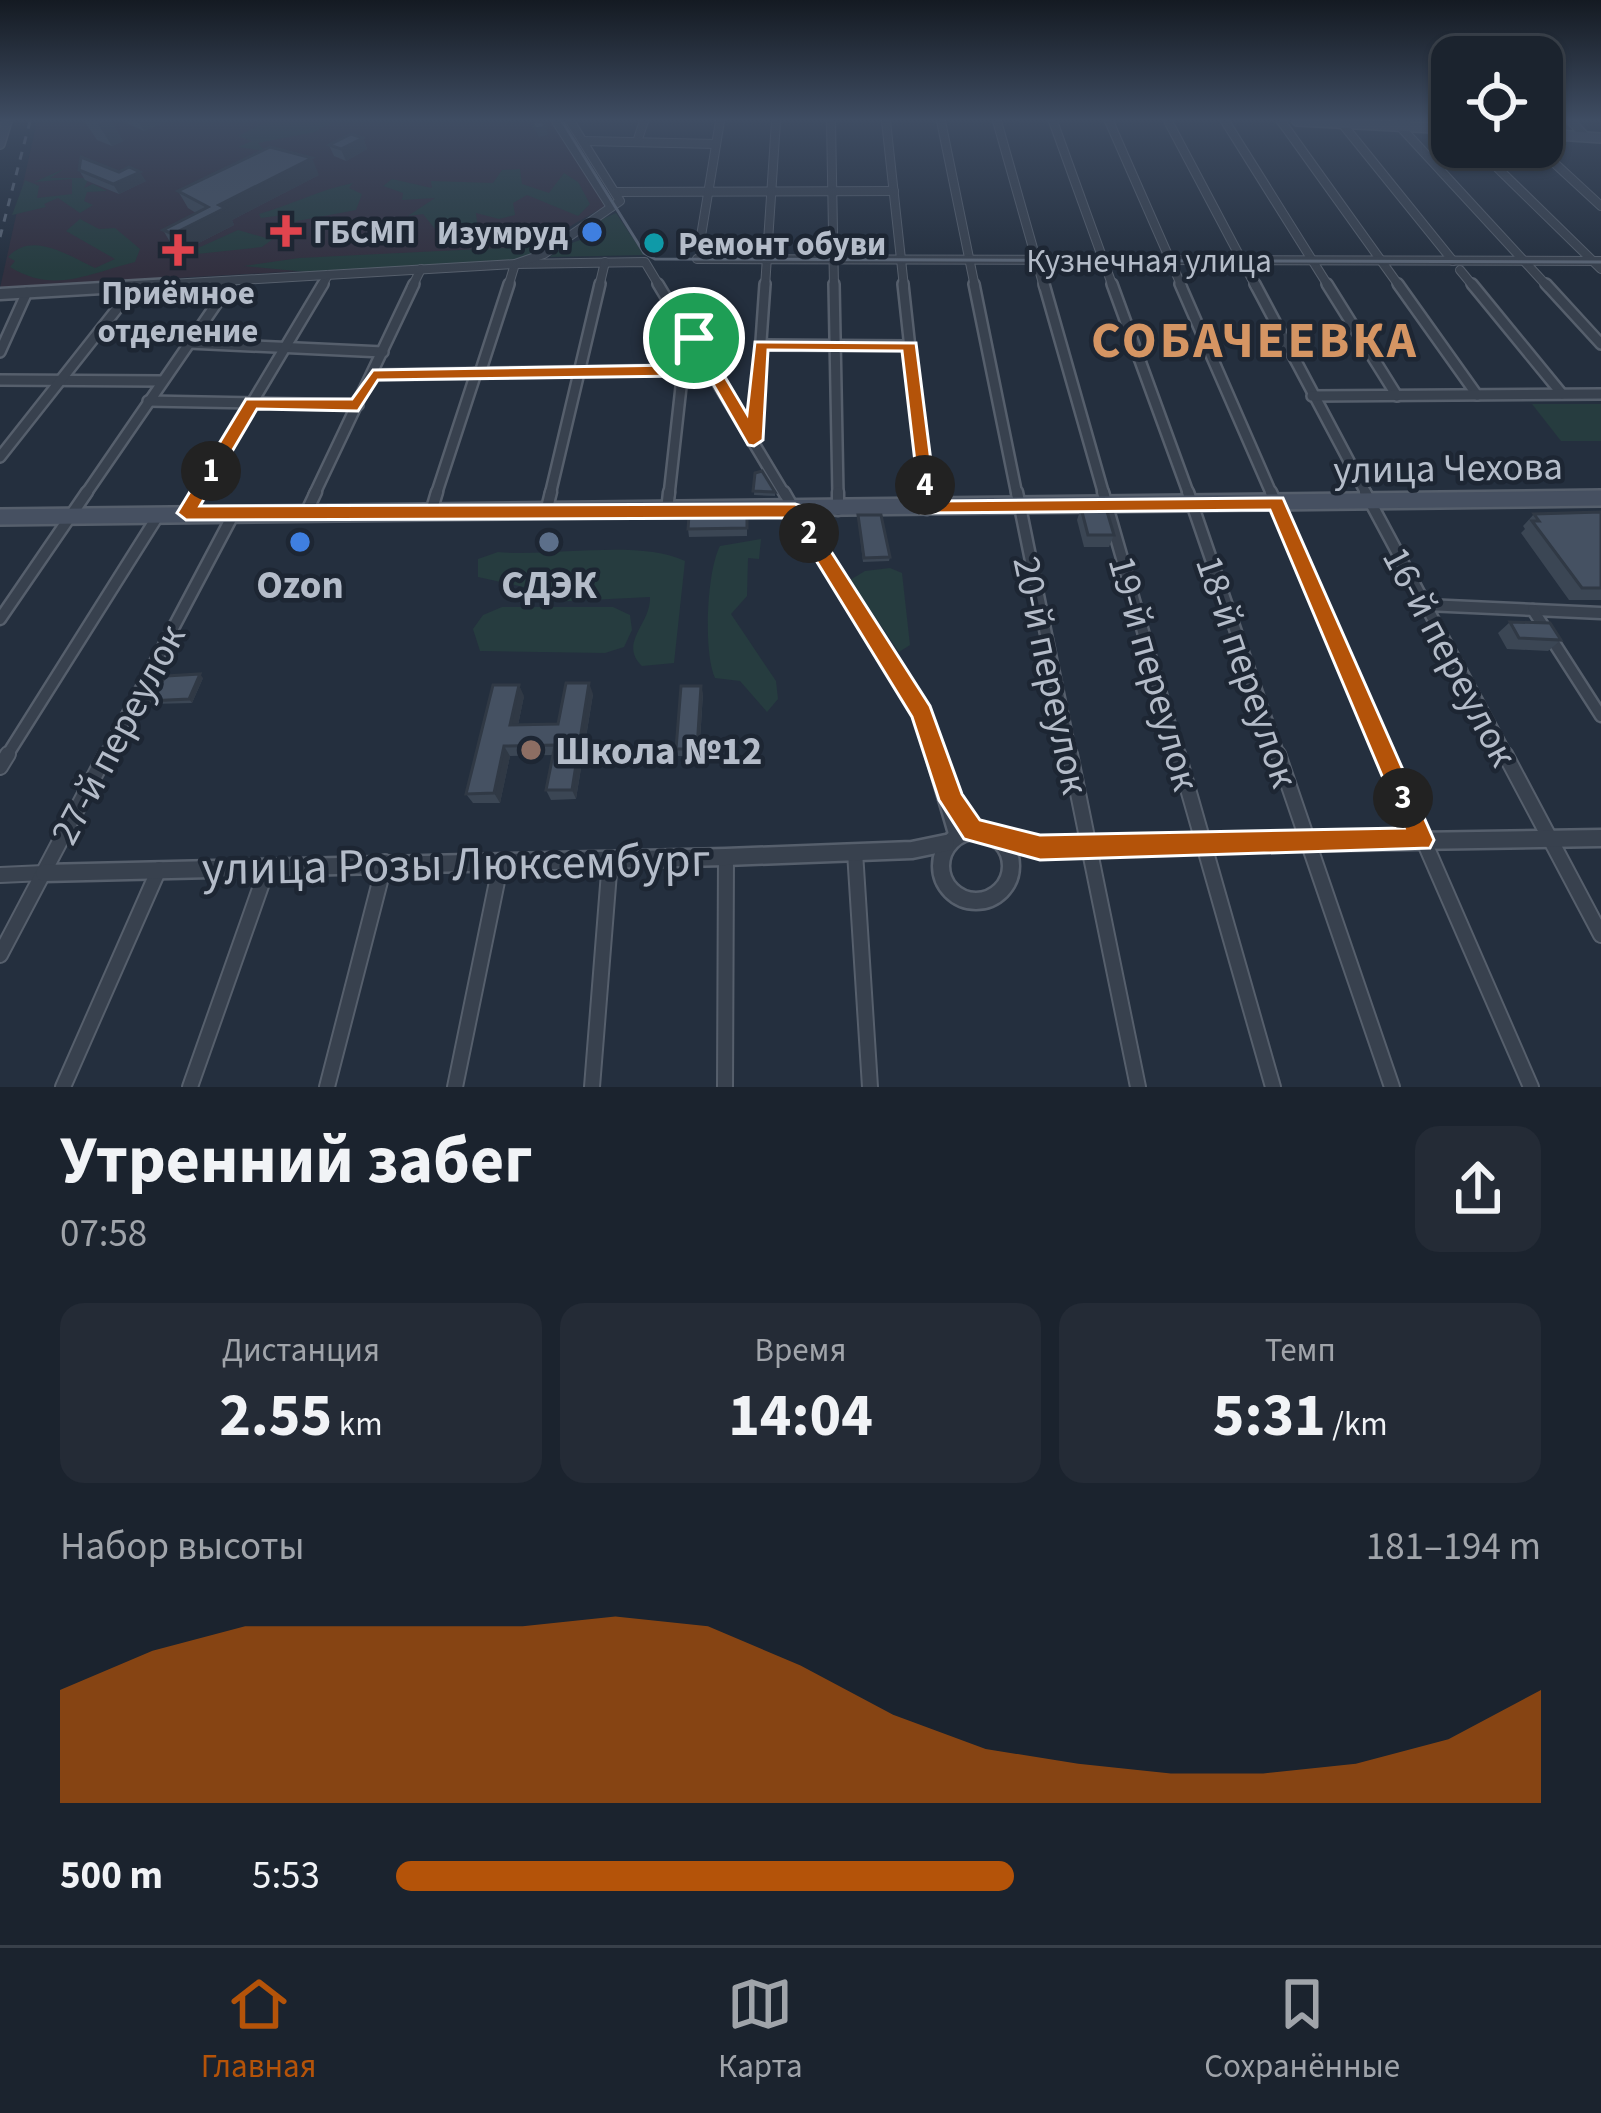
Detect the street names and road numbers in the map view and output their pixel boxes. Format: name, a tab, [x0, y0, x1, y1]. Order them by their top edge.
street label: Кузнечная улица	[1026, 238, 1272, 285]
street label: улица Чехова	[1333, 439, 1563, 499]
street label: 16-й переулок	[1368, 537, 1531, 777]
street label: 18-й переулок	[1180, 548, 1312, 795]
street label: 19-й переулок	[1093, 550, 1213, 798]
street label: 20-й переулок	[998, 551, 1103, 800]
street label: 27-й переулок	[37, 615, 200, 855]
street label: улица Розы Люксембург	[201, 827, 711, 903]

